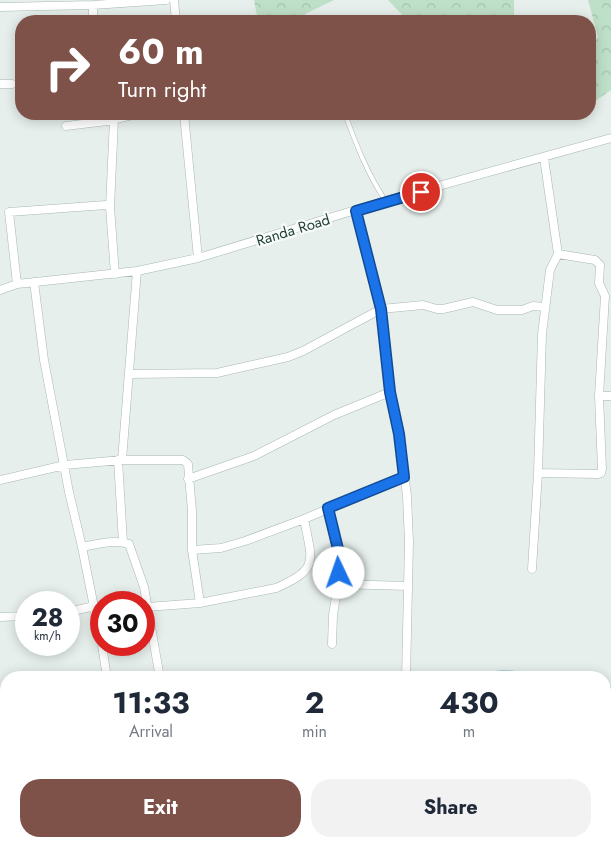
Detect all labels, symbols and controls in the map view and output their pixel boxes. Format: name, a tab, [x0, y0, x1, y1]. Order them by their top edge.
text: 60 m	[118, 27, 204, 77]
icon: right	[35, 35, 100, 100]
text: Turn right	[118, 73, 206, 105]
pin	[400, 171, 442, 213]
icon: arrive	[407, 178, 435, 206]
street label: Randa Road	[253, 208, 333, 252]
position arrow	[312, 546, 364, 598]
speed limit sign: 30	[90, 591, 155, 656]
text: 28	[31, 599, 64, 635]
text: km/h	[34, 627, 61, 645]
text: 11:33	[112, 681, 190, 724]
text: 2	[305, 681, 324, 724]
text: 430	[439, 681, 499, 724]
text: Arrival	[129, 720, 173, 743]
text: min	[302, 720, 327, 743]
text: m	[463, 720, 475, 743]
button: Exit	[20, 779, 301, 837]
button: Share	[311, 779, 591, 837]

